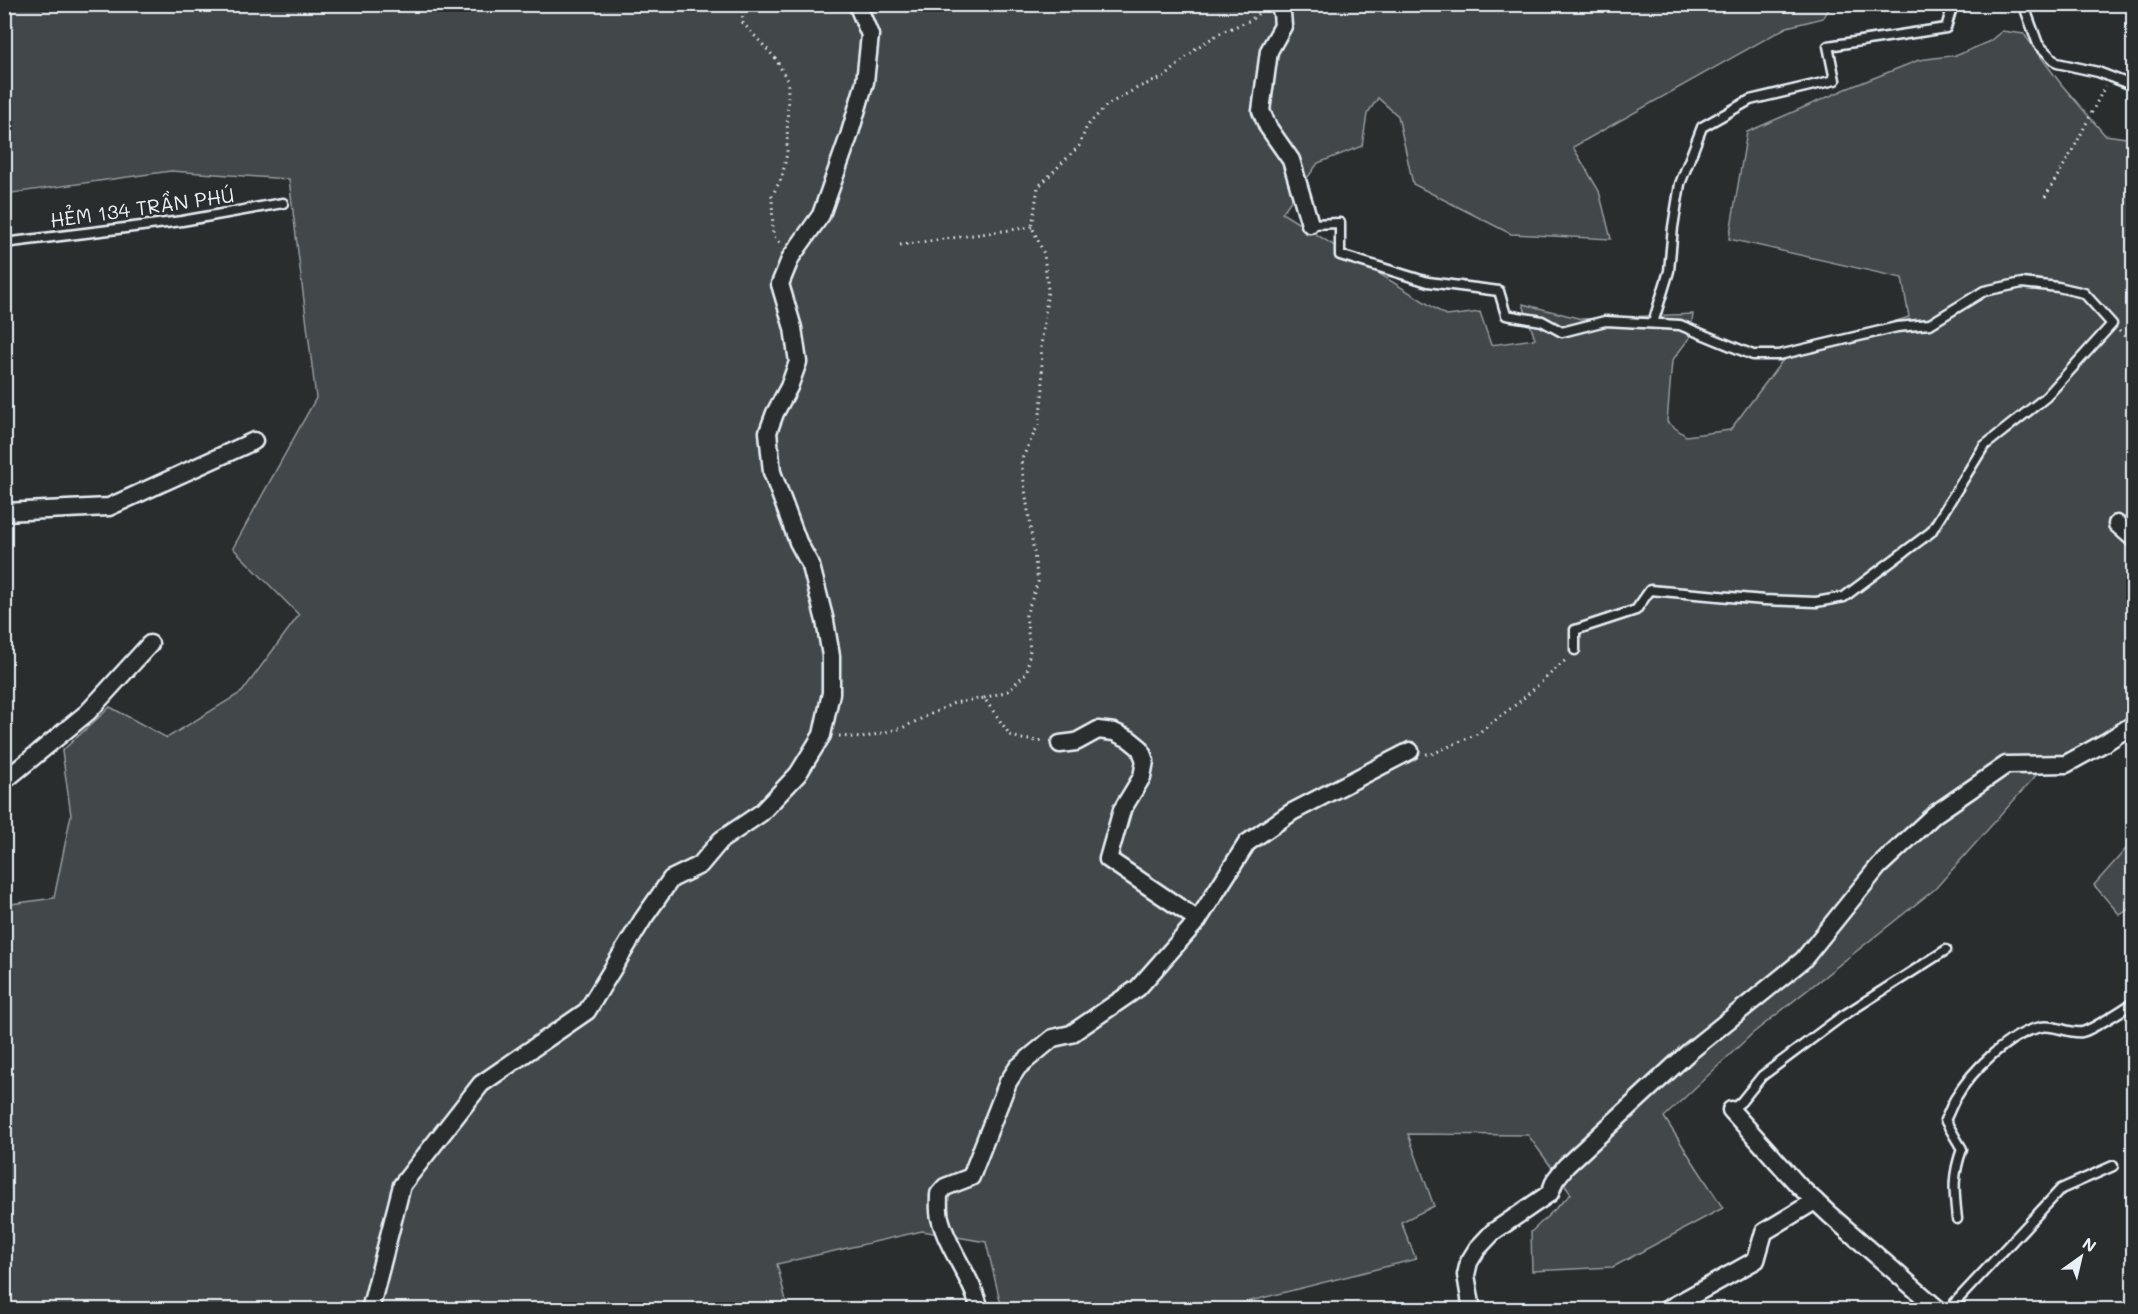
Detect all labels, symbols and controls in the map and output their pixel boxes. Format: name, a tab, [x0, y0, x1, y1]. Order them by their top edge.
street label: HẺM 134 TRẦN PHÚ	[48, 181, 236, 233]
north arrow	[2051, 1227, 2111, 1287]
text: N	[2079, 1232, 2101, 1256]

